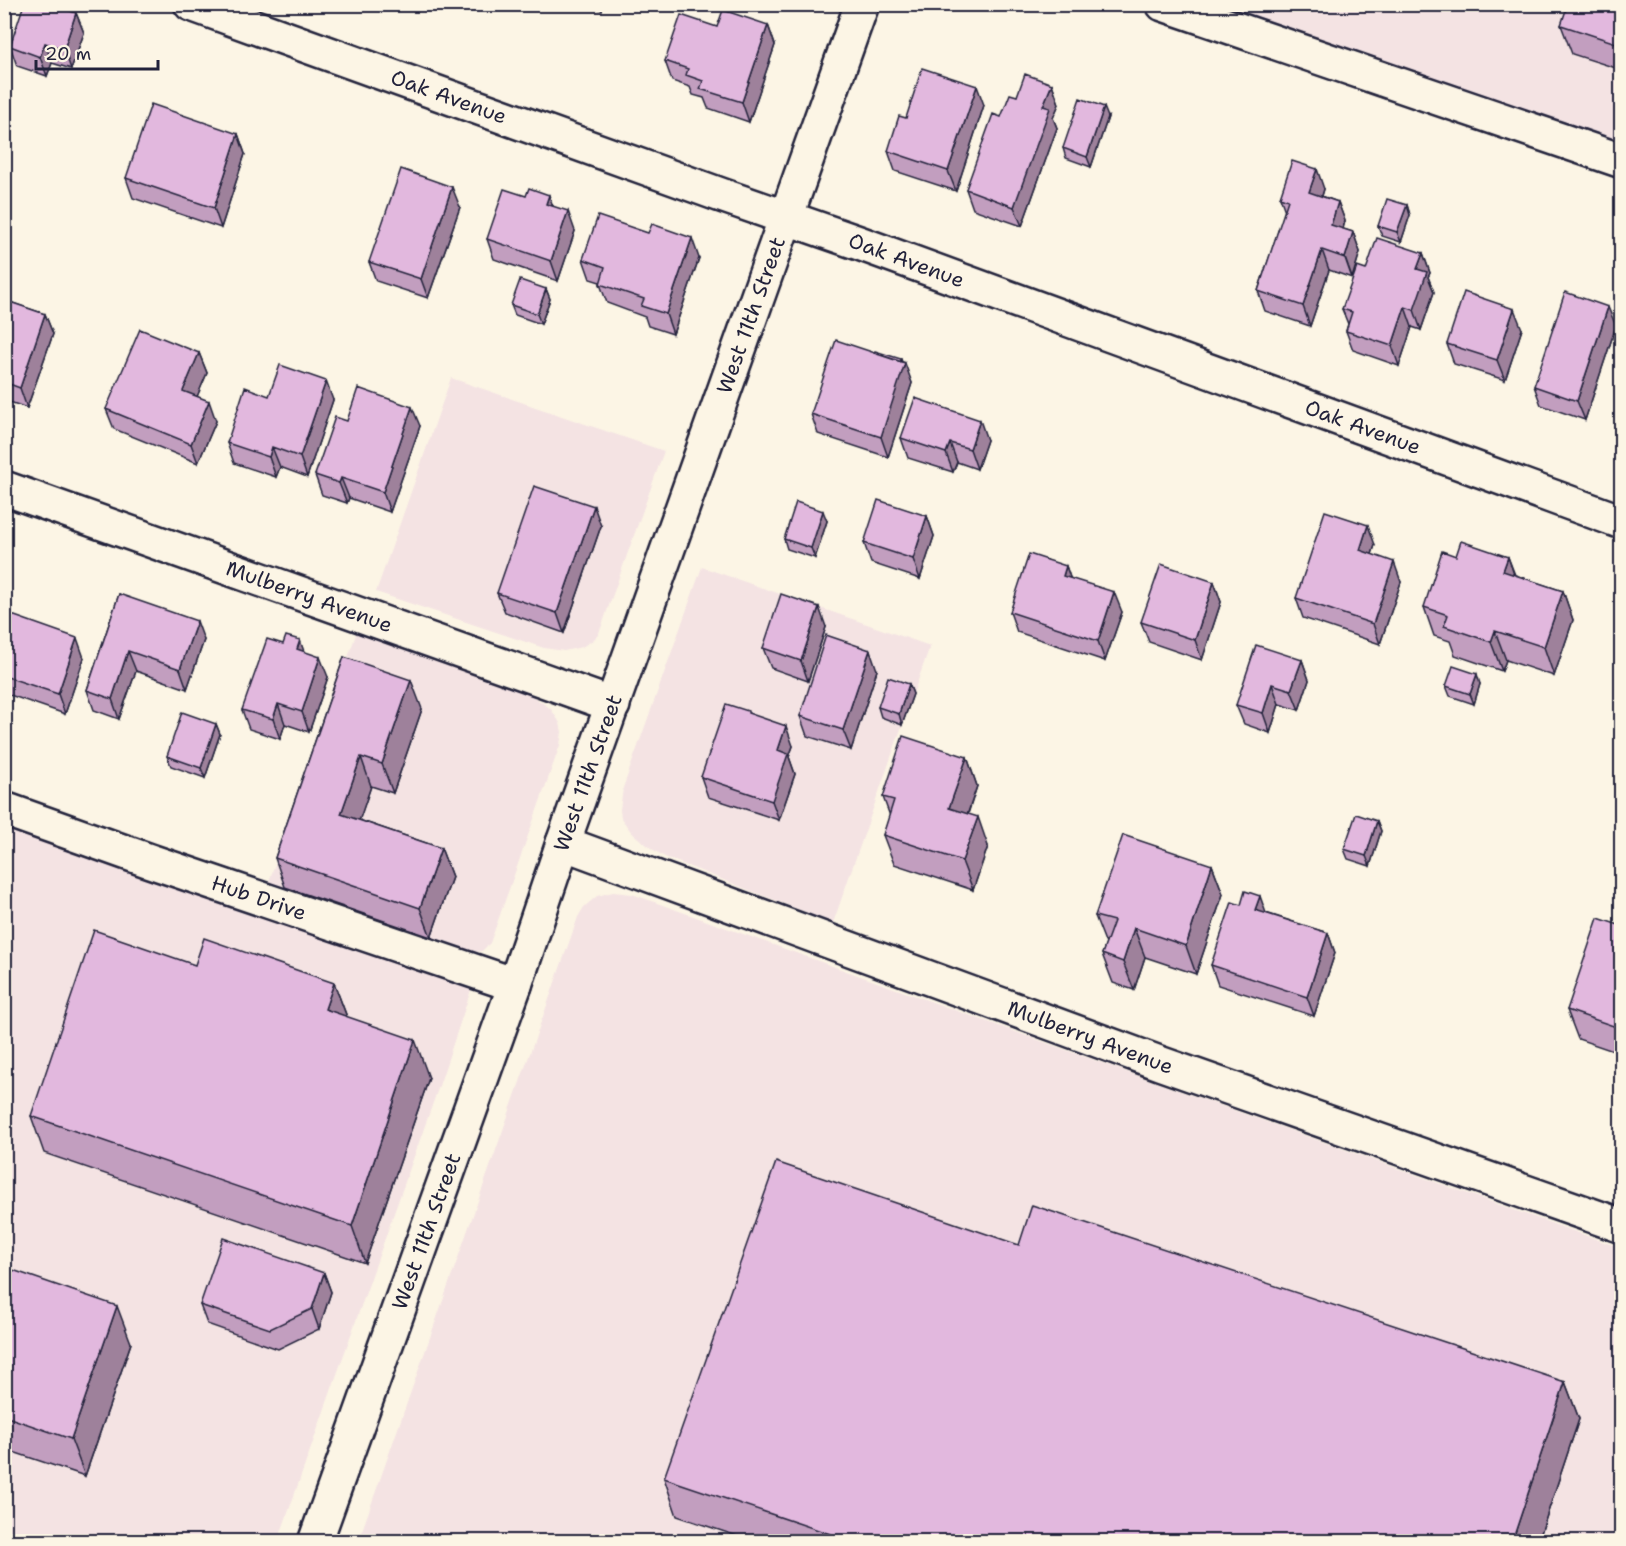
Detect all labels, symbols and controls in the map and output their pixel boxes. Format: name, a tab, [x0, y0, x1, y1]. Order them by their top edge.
scale bar	[36, 33, 158, 71]
text: 20 m	[45, 42, 91, 66]
street label: Oak Avenue	[387, 63, 511, 131]
street label: Oak Avenue	[845, 226, 968, 294]
street label: West 11th Street	[710, 233, 792, 397]
street label: Oak Avenue	[1301, 393, 1425, 461]
street label: Mulberry Avenue	[222, 554, 396, 639]
street label: West 11th Street	[547, 691, 629, 855]
street label: Hub Drive	[208, 869, 310, 927]
street label: Mulberry Avenue	[1004, 994, 1177, 1081]
street label: West 11th Street	[386, 1149, 468, 1314]

